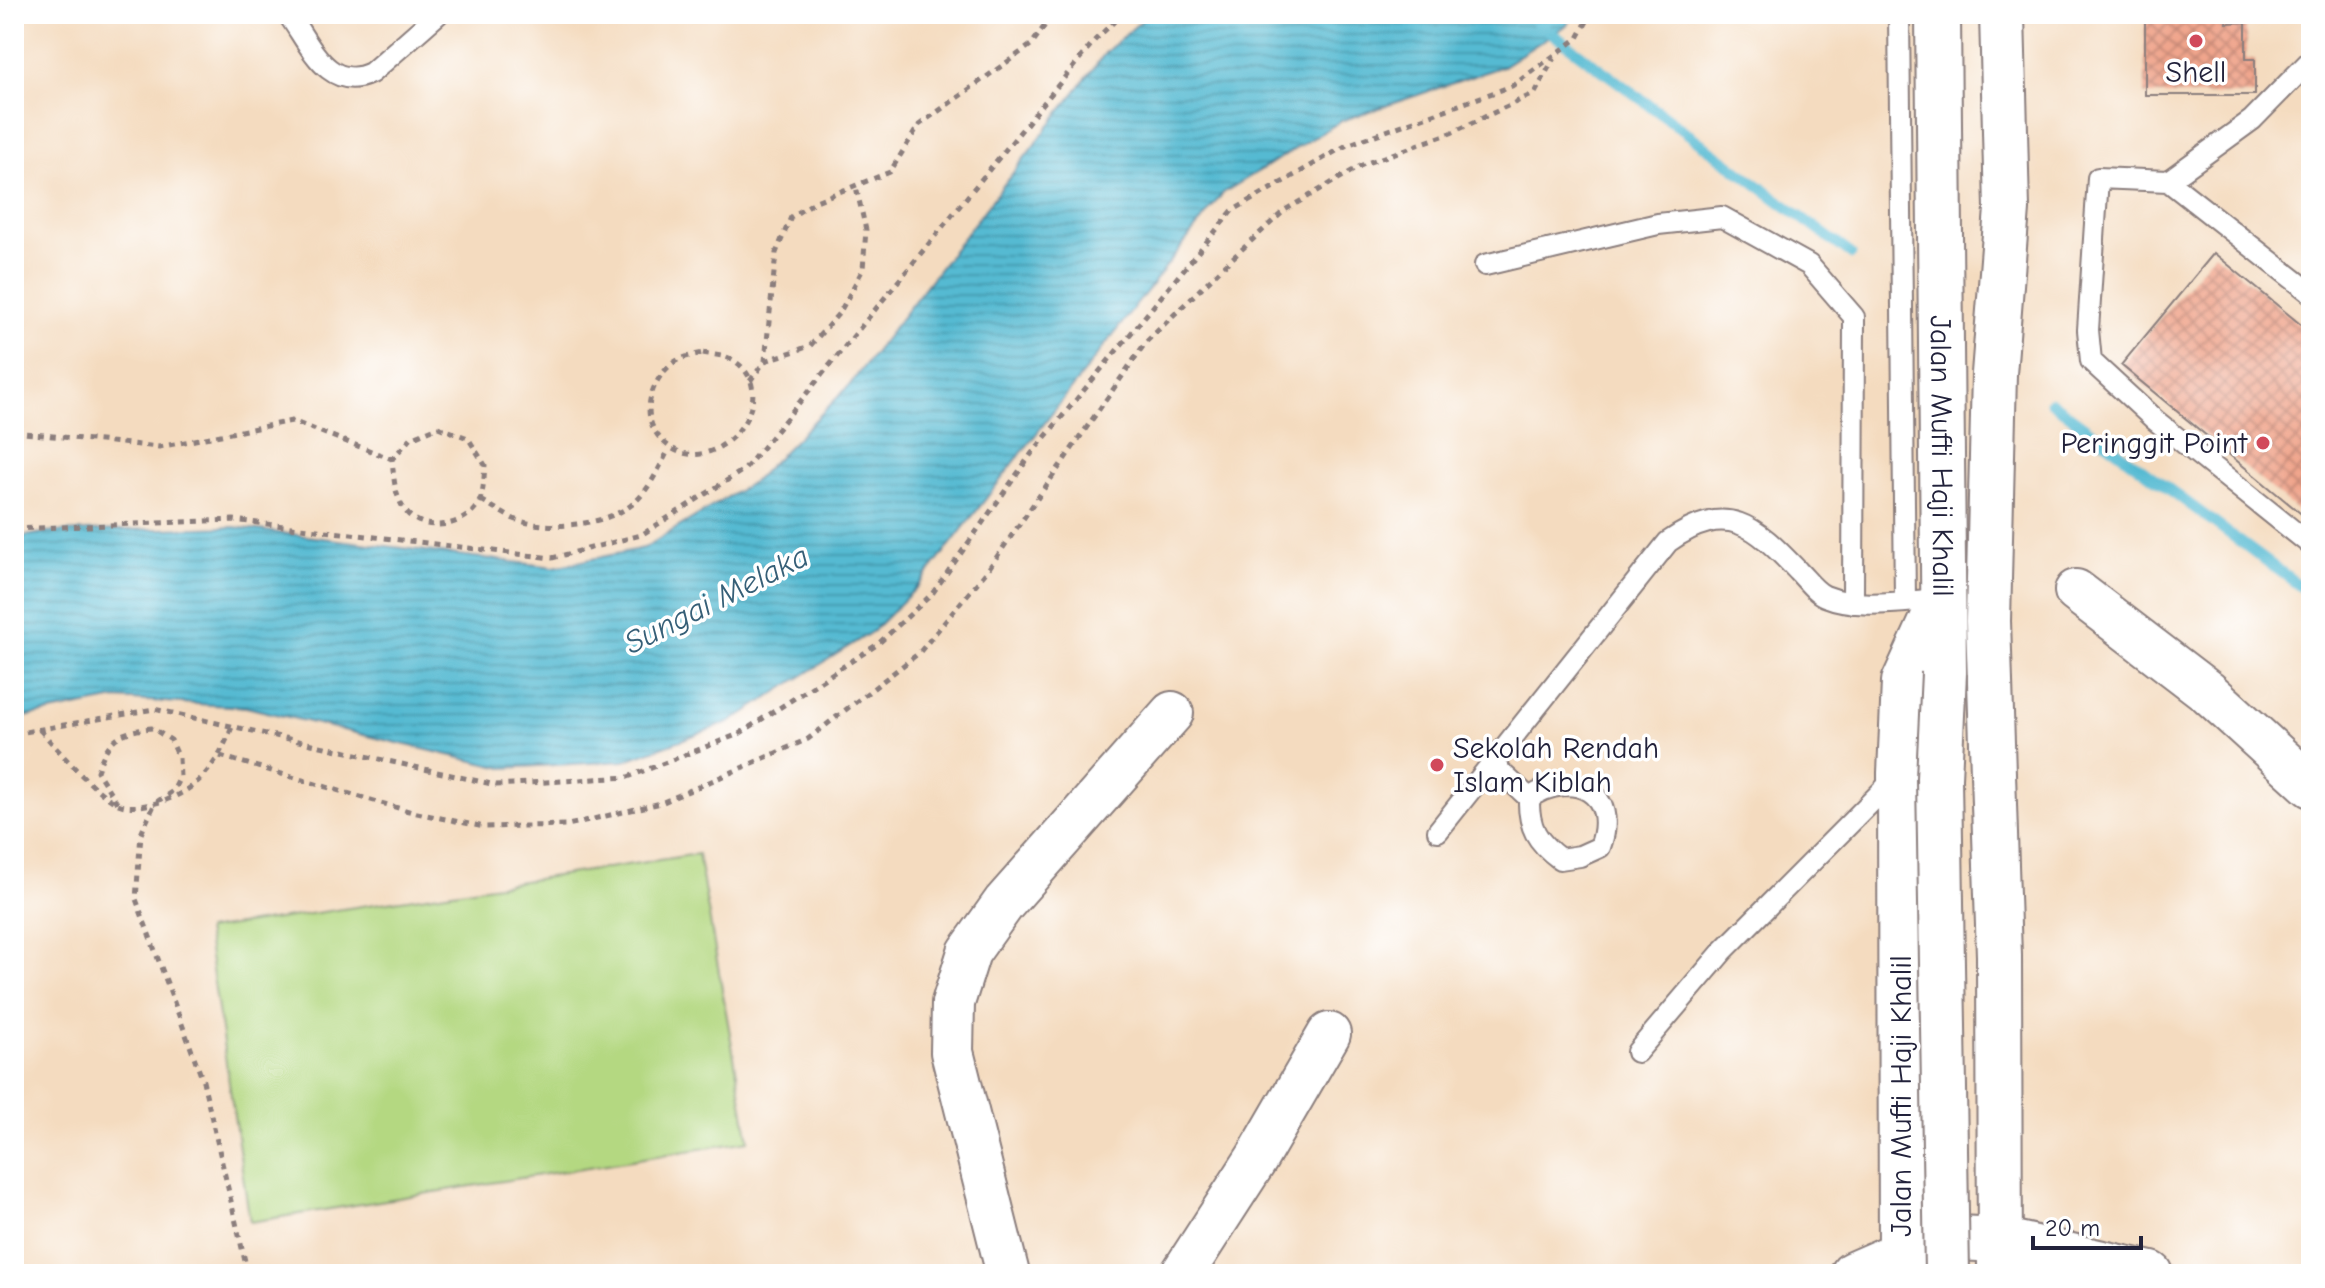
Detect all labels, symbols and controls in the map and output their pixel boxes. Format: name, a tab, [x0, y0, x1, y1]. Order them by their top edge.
marker: Shell	[2187, 32, 2205, 50]
place label: Shell	[2166, 55, 2226, 90]
street label: Jalan Mufti Haji Khalil	[1923, 315, 1960, 597]
place label: Peringgit Point	[2061, 426, 2248, 461]
marker: Peringgit Point	[2254, 434, 2272, 452]
water label: Sungai Melaka	[618, 537, 814, 662]
place label: Sekolah Rendah Islam Kiblah	[1453, 731, 1659, 800]
marker: Sekolah Rendah Islam Kiblah	[1428, 756, 1446, 774]
street label: Jalan Mufti Haji Khalil	[1884, 955, 1919, 1237]
scale bar	[2033, 1200, 2141, 1250]
text: 20 m	[2045, 1214, 2100, 1242]

